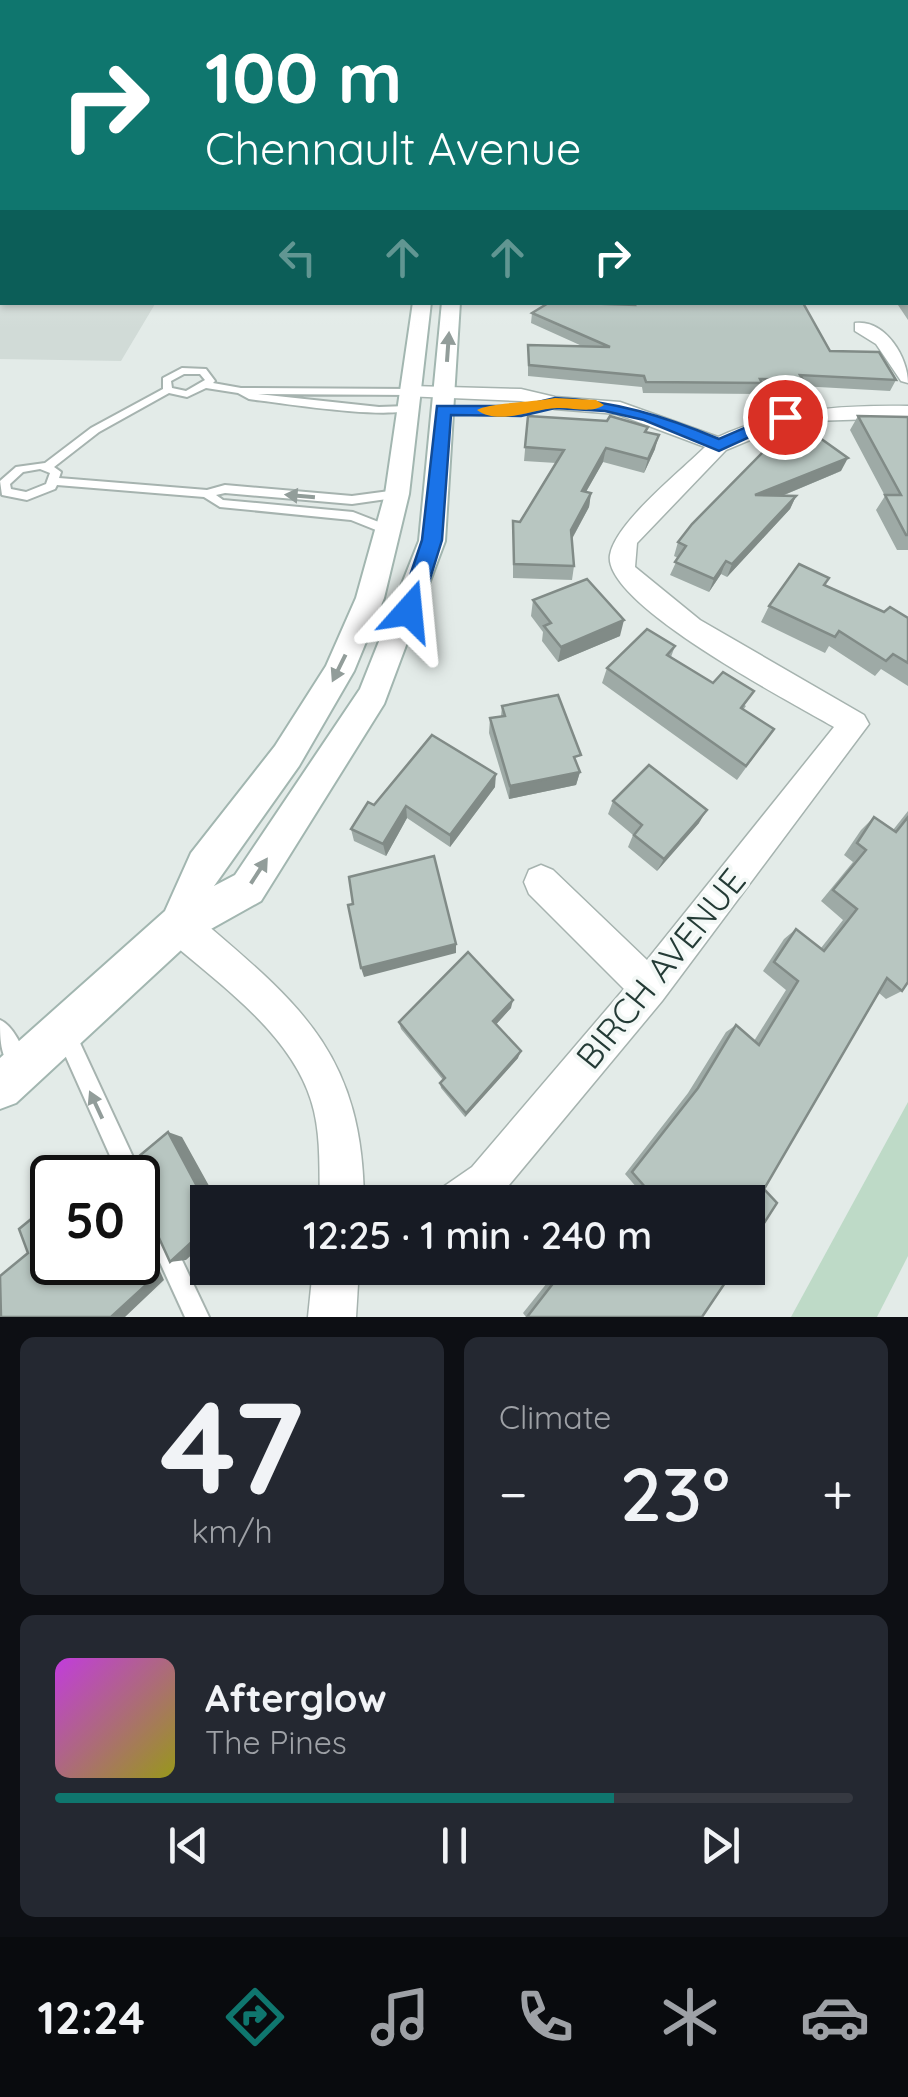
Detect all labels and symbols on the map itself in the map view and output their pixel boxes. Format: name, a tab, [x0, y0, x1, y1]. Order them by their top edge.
one-way arrow	[440, 330, 456, 362]
pin	[743, 375, 828, 460]
one-way arrow	[283, 487, 315, 503]
position arrow	[357, 559, 461, 663]
one-way arrow	[331, 654, 348, 683]
one-way arrow	[249, 858, 267, 885]
street label: BIRCH AVENUE	[566, 859, 754, 1077]
one-way arrow	[88, 1090, 104, 1119]
speed limit sign: 50	[30, 1155, 160, 1285]

